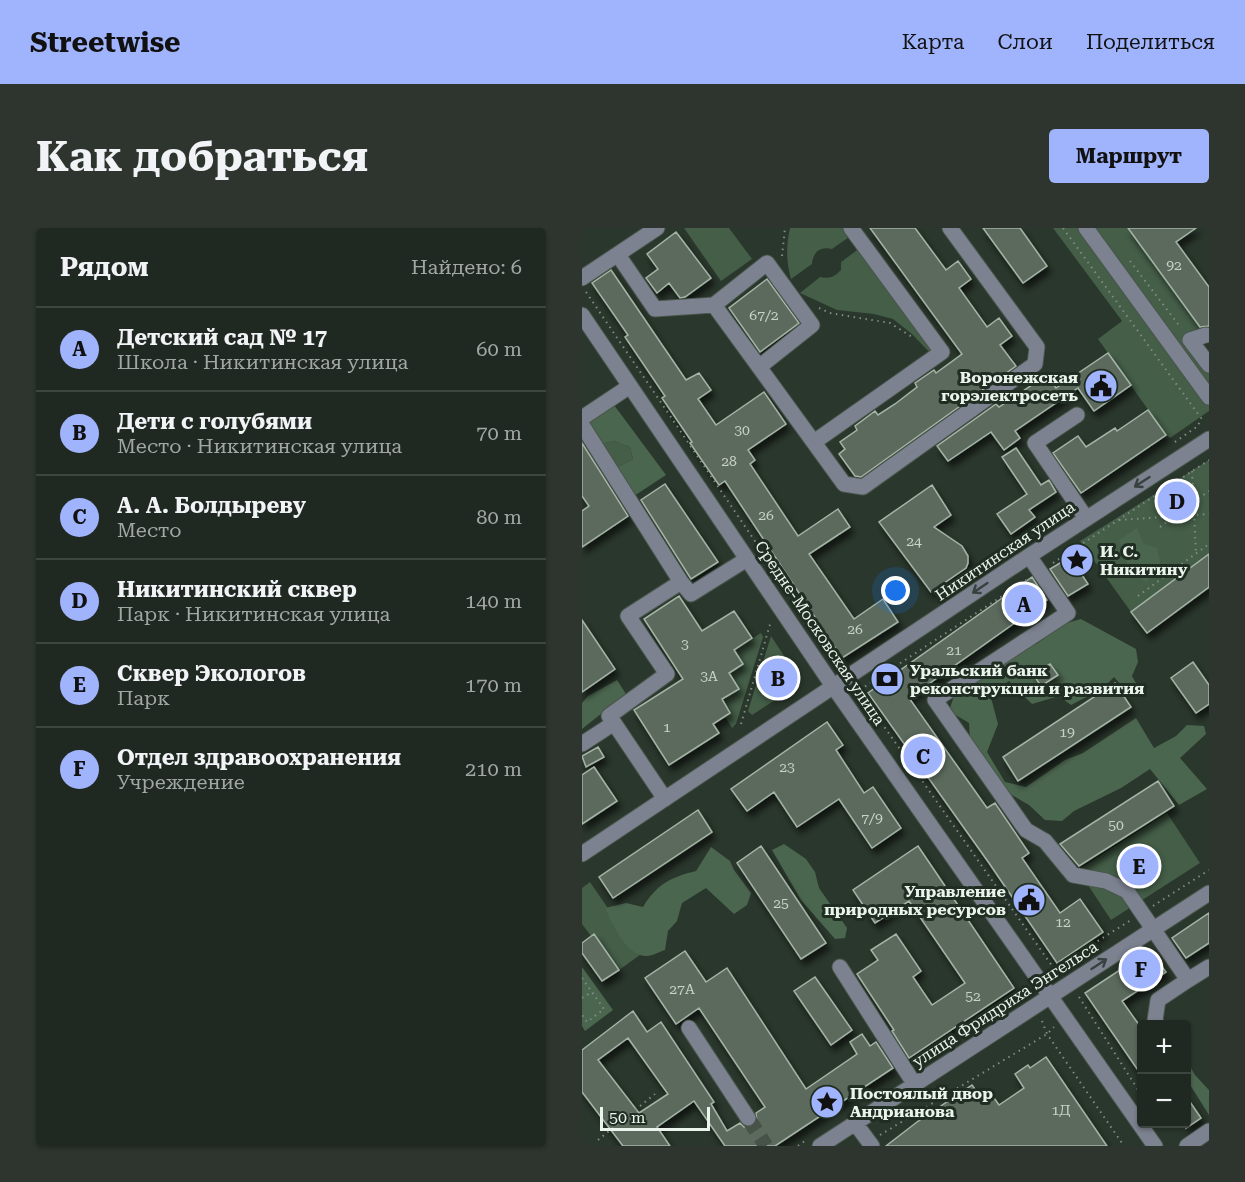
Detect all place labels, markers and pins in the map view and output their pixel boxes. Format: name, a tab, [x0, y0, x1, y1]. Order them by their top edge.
place label: Воронежская горэлектросеть	[941, 368, 1079, 405]
public building icon: Воронежская горэлектросеть	[1083, 368, 1119, 404]
pin: D	[1158, 478, 1196, 524]
place icon: И. С. Никитину	[1059, 542, 1095, 578]
place label: И. С. Никитину	[1100, 542, 1188, 579]
pin: A	[1004, 582, 1044, 626]
pin: B	[758, 656, 798, 700]
bank icon: Уральский банк реконструкции и развития	[869, 661, 905, 697]
place label: Уральский банк реконструкции и развития	[910, 661, 1144, 698]
pin: C	[904, 734, 942, 778]
pin: E	[1120, 844, 1158, 888]
place label: Управление природных ресурсов	[824, 882, 1006, 919]
public building icon: Управление природных ресурсов	[1011, 882, 1047, 918]
pin: F	[1122, 946, 1160, 992]
place icon: Постоялый двор Андрианова	[809, 1084, 845, 1120]
place label: Постоялый двор Андрианова	[850, 1084, 993, 1121]

